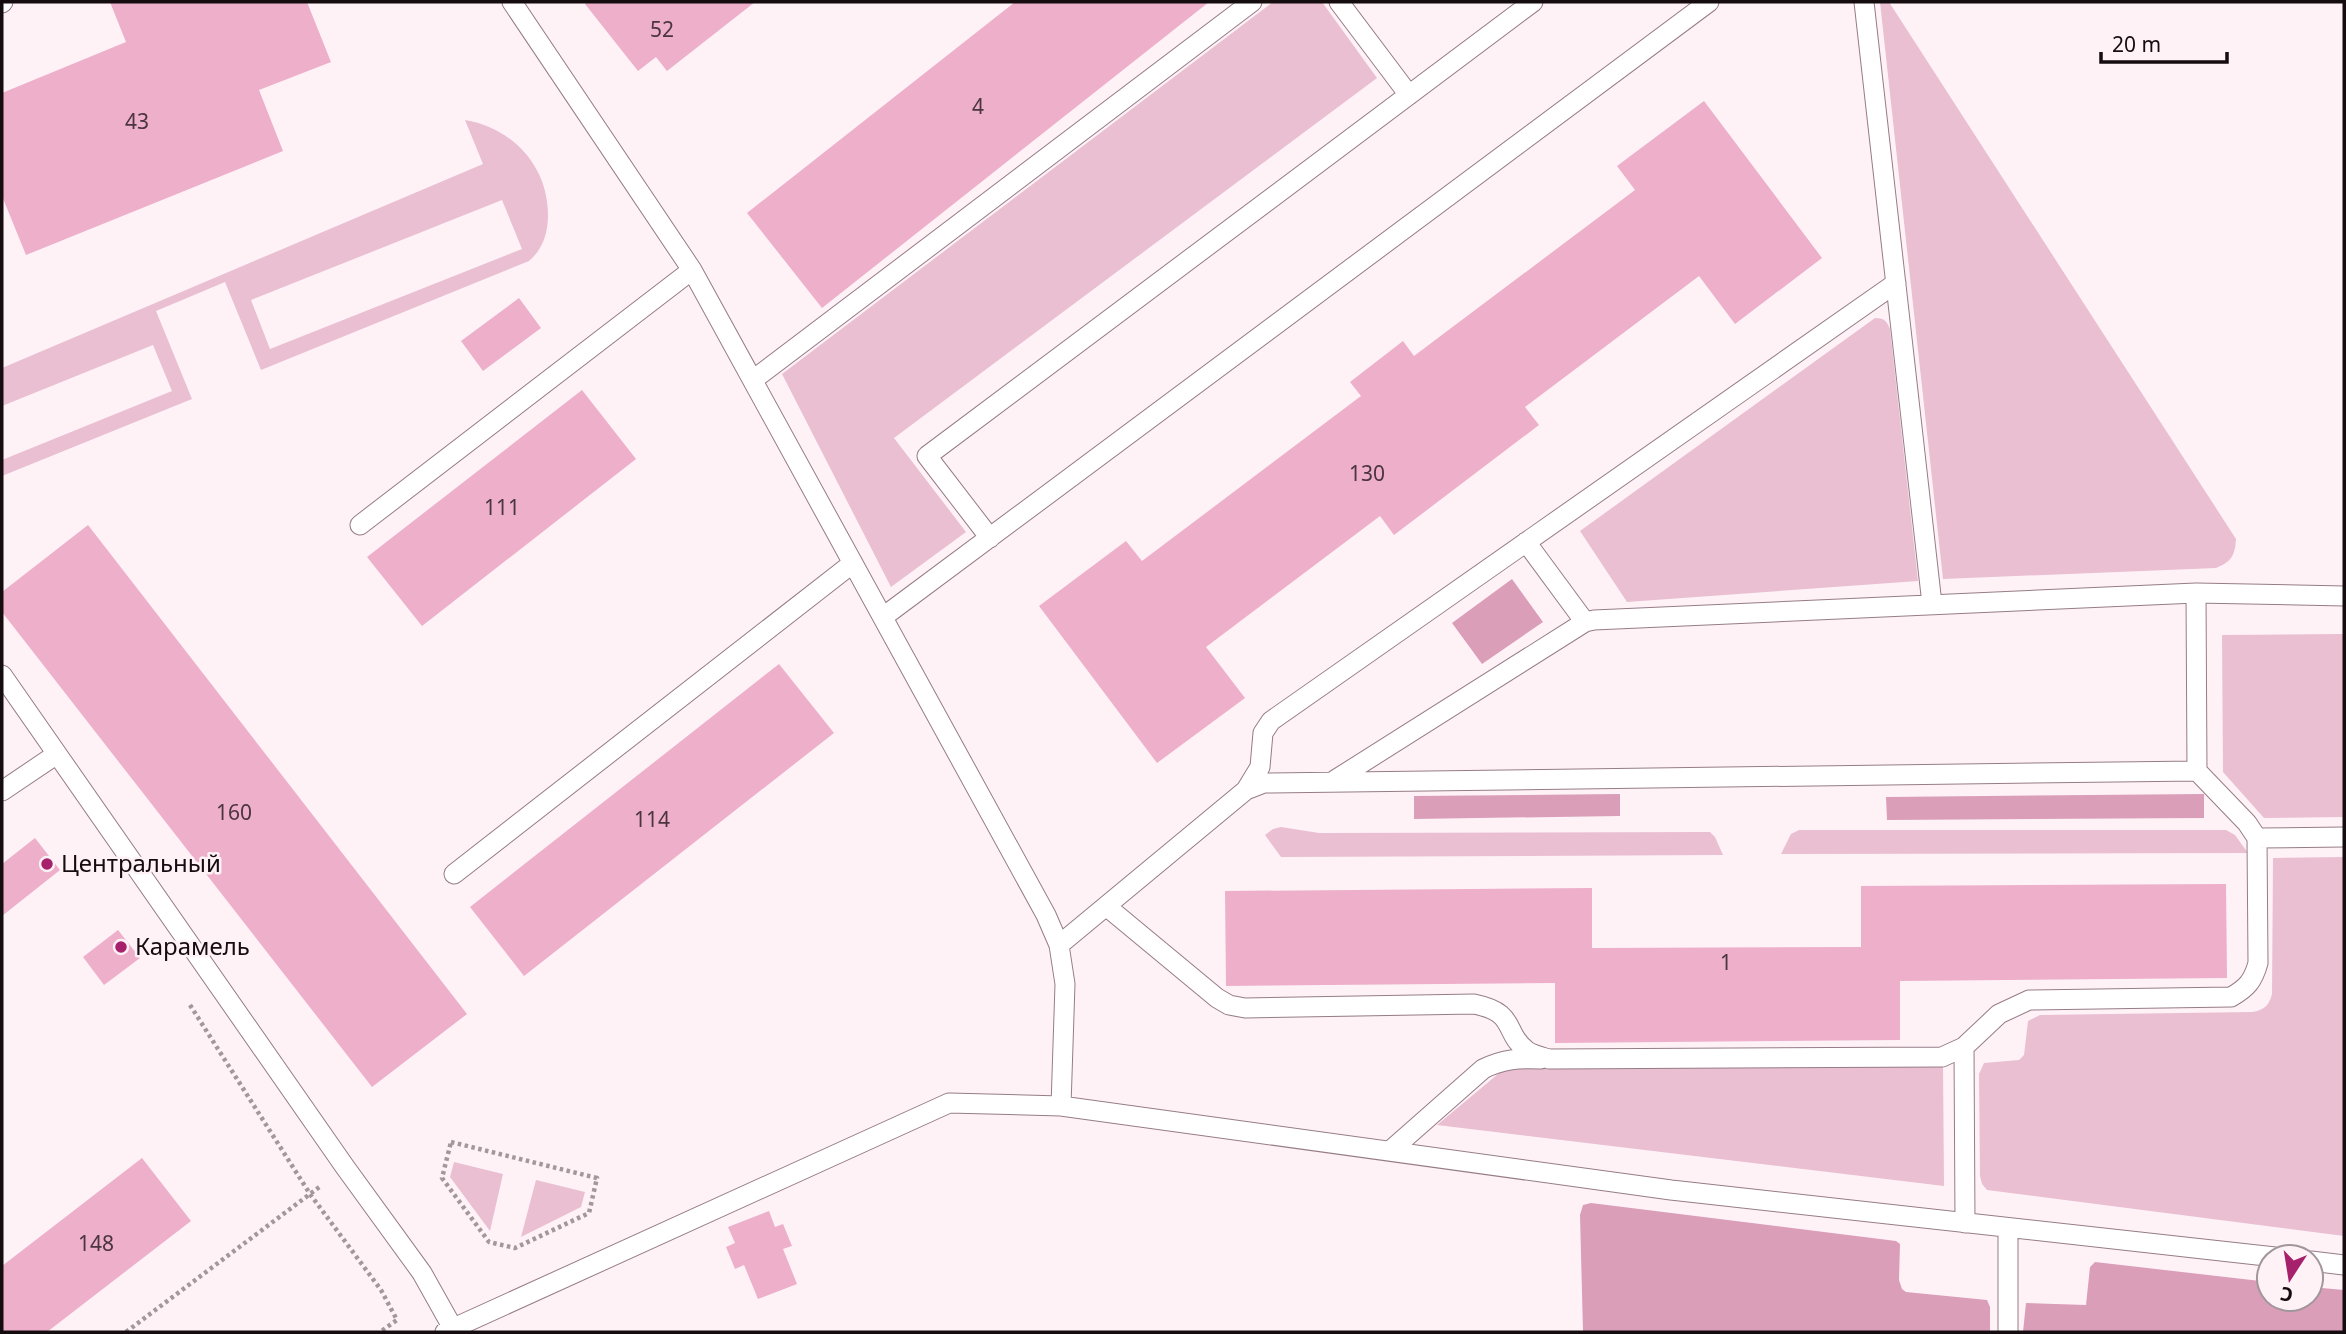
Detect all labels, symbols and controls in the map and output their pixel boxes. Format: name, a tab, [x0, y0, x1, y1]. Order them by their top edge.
house number: 52	[650, 15, 674, 43]
scale bar	[2101, 21, 2227, 65]
text: 20 m	[2112, 30, 2161, 58]
house number: 4	[972, 92, 984, 120]
house number: 43	[125, 107, 149, 135]
house number: 130	[1349, 459, 1385, 487]
house number: 111	[484, 493, 520, 521]
house number: 160	[216, 798, 252, 826]
house number: 114	[634, 805, 670, 833]
place label: Центральный	[61, 846, 221, 879]
marker: Центральный	[39, 856, 55, 872]
place label: Карамель	[135, 929, 250, 962]
marker: Карамель	[113, 939, 129, 955]
house number: 1	[1720, 948, 1732, 976]
house number: 148	[78, 1229, 114, 1257]
north arrow	[2255, 1243, 2325, 1313]
text: С	[2278, 1281, 2295, 1309]

